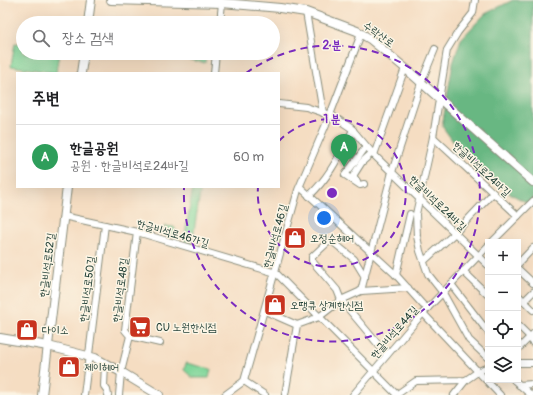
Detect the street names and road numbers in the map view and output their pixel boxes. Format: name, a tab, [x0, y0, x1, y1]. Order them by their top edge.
street label: 수락산로	[361, 19, 397, 50]
street label: 한글비석로24마길	[450, 139, 513, 200]
street label: 한글비석로24바길	[406, 173, 469, 234]
street label: 한글비석로46길	[261, 202, 290, 270]
street label: 한글비석로46가길	[135, 217, 211, 250]
street label: 한글비석로52길	[37, 232, 58, 298]
street label: 한글비석로50길	[77, 255, 98, 323]
street label: 한글비석로48길	[110, 257, 131, 323]
street label: 한글비석로44길	[368, 303, 421, 361]

